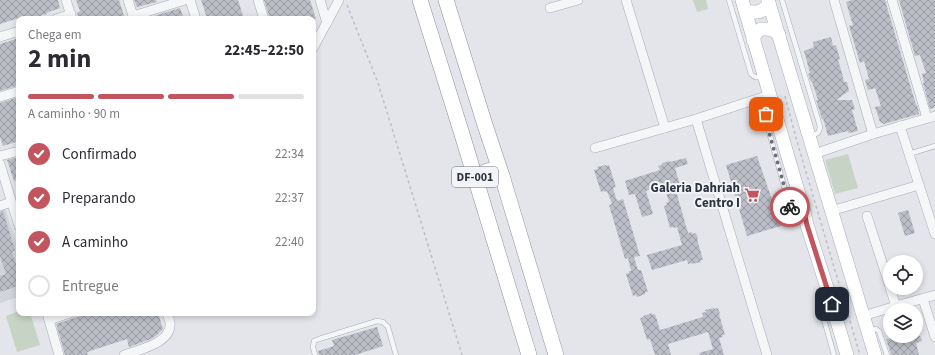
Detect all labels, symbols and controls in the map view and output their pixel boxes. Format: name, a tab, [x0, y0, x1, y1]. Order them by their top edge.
text: Chega em	[28, 26, 82, 44]
text: 2 min	[28, 40, 91, 77]
text: 22:45–22:50	[224, 40, 304, 61]
pin	[749, 97, 783, 131]
icon: bag	[755, 103, 777, 125]
text: A caminho · 90 m	[28, 105, 120, 123]
icon: check	[28, 143, 50, 165]
text: Confirmado	[62, 144, 137, 165]
text: 22:34	[275, 145, 304, 163]
road number: DF-001	[452, 167, 498, 187]
place label: Galeria Dahriah Centro I	[651, 179, 740, 212]
supermarket icon: Galeria Dahriah Centro I	[743, 186, 761, 204]
icon: check	[28, 187, 50, 209]
courier	[770, 187, 810, 227]
text: Preparando	[62, 188, 136, 209]
text: 22:37	[275, 189, 304, 207]
icon: bike	[779, 196, 801, 218]
icon: check	[28, 231, 50, 253]
text: A caminho	[62, 232, 128, 253]
text: 22:40	[275, 233, 304, 251]
map controls	[883, 255, 923, 343]
button: locate	[883, 255, 923, 295]
text: Entregue	[62, 276, 119, 297]
pin	[815, 287, 849, 321]
icon: home	[821, 293, 843, 315]
button: layers	[883, 303, 923, 343]

